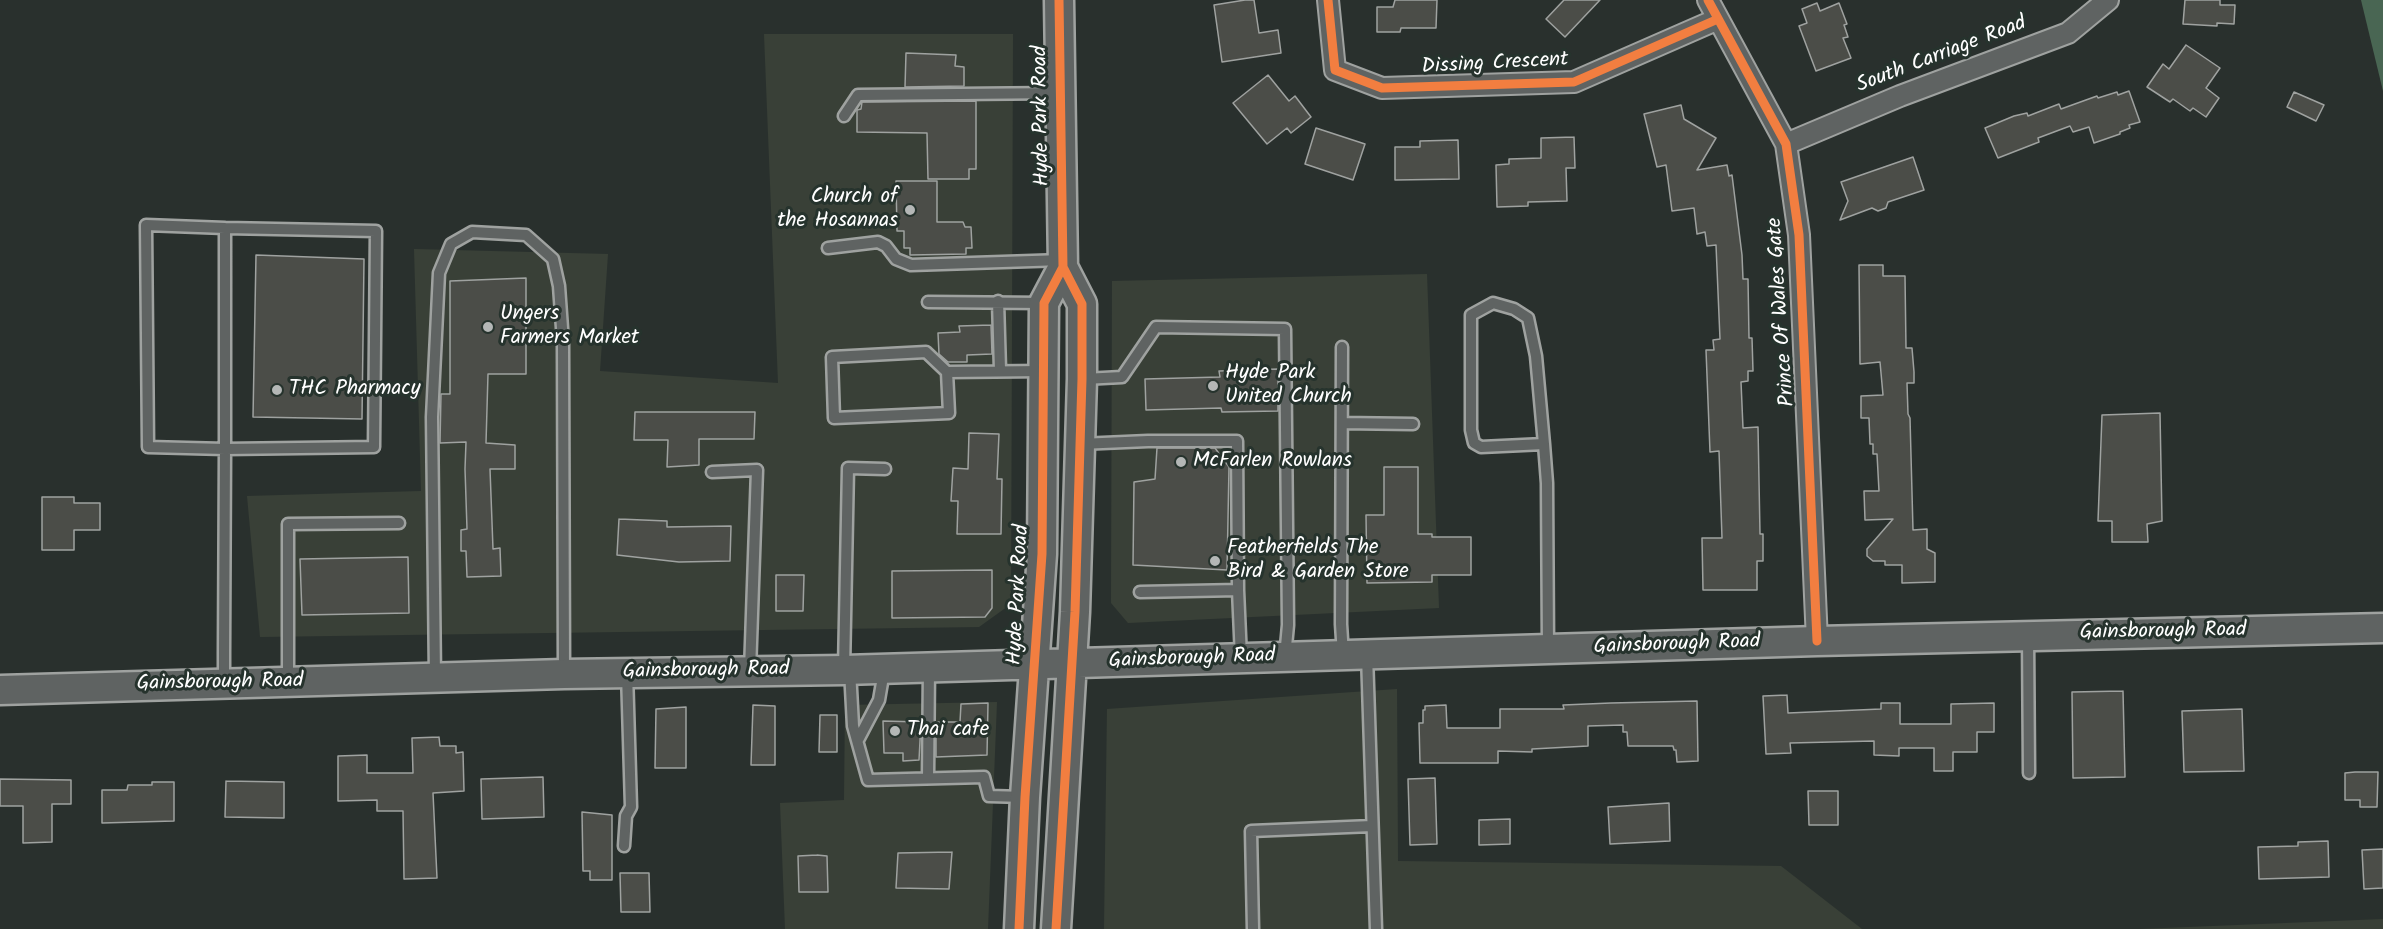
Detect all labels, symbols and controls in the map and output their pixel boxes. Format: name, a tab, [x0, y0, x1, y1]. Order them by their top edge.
street label: South Carriage Road	[1854, 12, 2030, 100]
street label: Hyde Park Road	[1029, 45, 1057, 187]
street label: Dissing Crescent	[1421, 49, 1569, 81]
place label: Church of the Hosannas	[777, 185, 898, 235]
marker: Church of the Hosannas	[903, 203, 917, 217]
street label: Prince Of Wales Gate	[1764, 217, 1802, 407]
place label: Ungers Farmers Market	[500, 302, 639, 352]
marker: Ungers Farmers Market	[481, 320, 495, 334]
place label: Hyde Park United Church	[1225, 361, 1352, 411]
place label: THC Pharmacy	[289, 377, 421, 403]
marker: Hyde Park United Church	[1206, 379, 1220, 393]
marker: THC Pharmacy	[270, 383, 284, 397]
place label: McFarlen Rowlans	[1193, 449, 1352, 475]
marker: McFarlen Rowlans	[1174, 455, 1188, 469]
street label: Hyde Park Road	[1004, 524, 1036, 666]
place label: Featherfields The Bird & Garden Store	[1227, 536, 1409, 586]
marker: Featherfields The Bird & Garden Store	[1208, 554, 1222, 568]
street label: Gainsborough Road	[2079, 619, 2247, 647]
street label: Gainsborough Road	[1593, 630, 1761, 662]
street label: Gainsborough Road	[1108, 644, 1276, 676]
street label: Gainsborough Road	[622, 658, 790, 686]
street label: Gainsborough Road	[136, 670, 304, 698]
place label: Thai cafe	[907, 718, 989, 744]
marker: Thai cafe	[888, 724, 902, 738]

